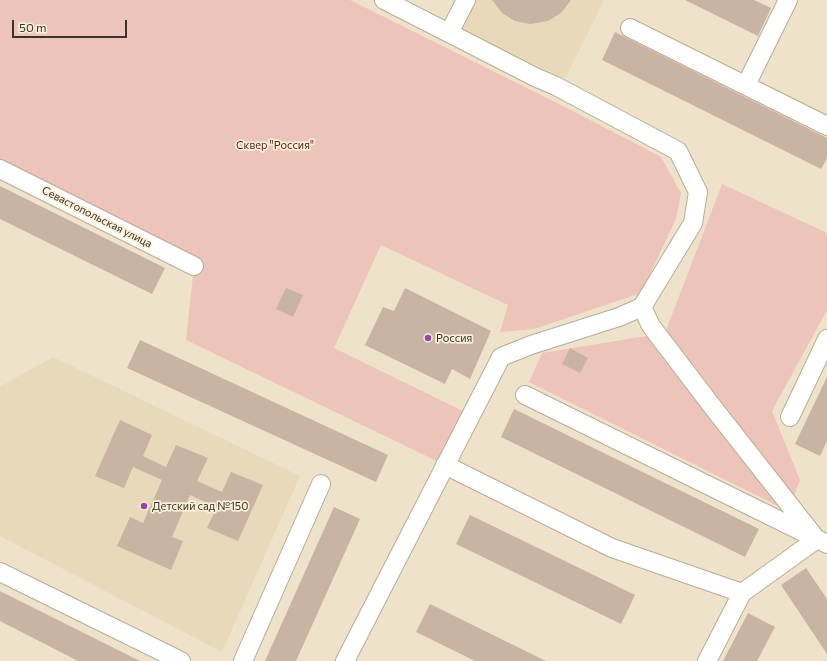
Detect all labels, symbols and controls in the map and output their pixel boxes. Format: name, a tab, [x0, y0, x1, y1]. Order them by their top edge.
scale bar	[14, 12, 129, 38]
text: 50 m	[19, 20, 47, 34]
park label: Сквер "Россия"	[236, 138, 314, 152]
street label: Севастопольская улица	[40, 183, 154, 251]
place label: Россия	[436, 331, 472, 345]
marker: Россия	[423, 333, 433, 343]
place label: Детский сад №150	[152, 499, 248, 513]
marker: Детский сад №150	[139, 501, 149, 511]

